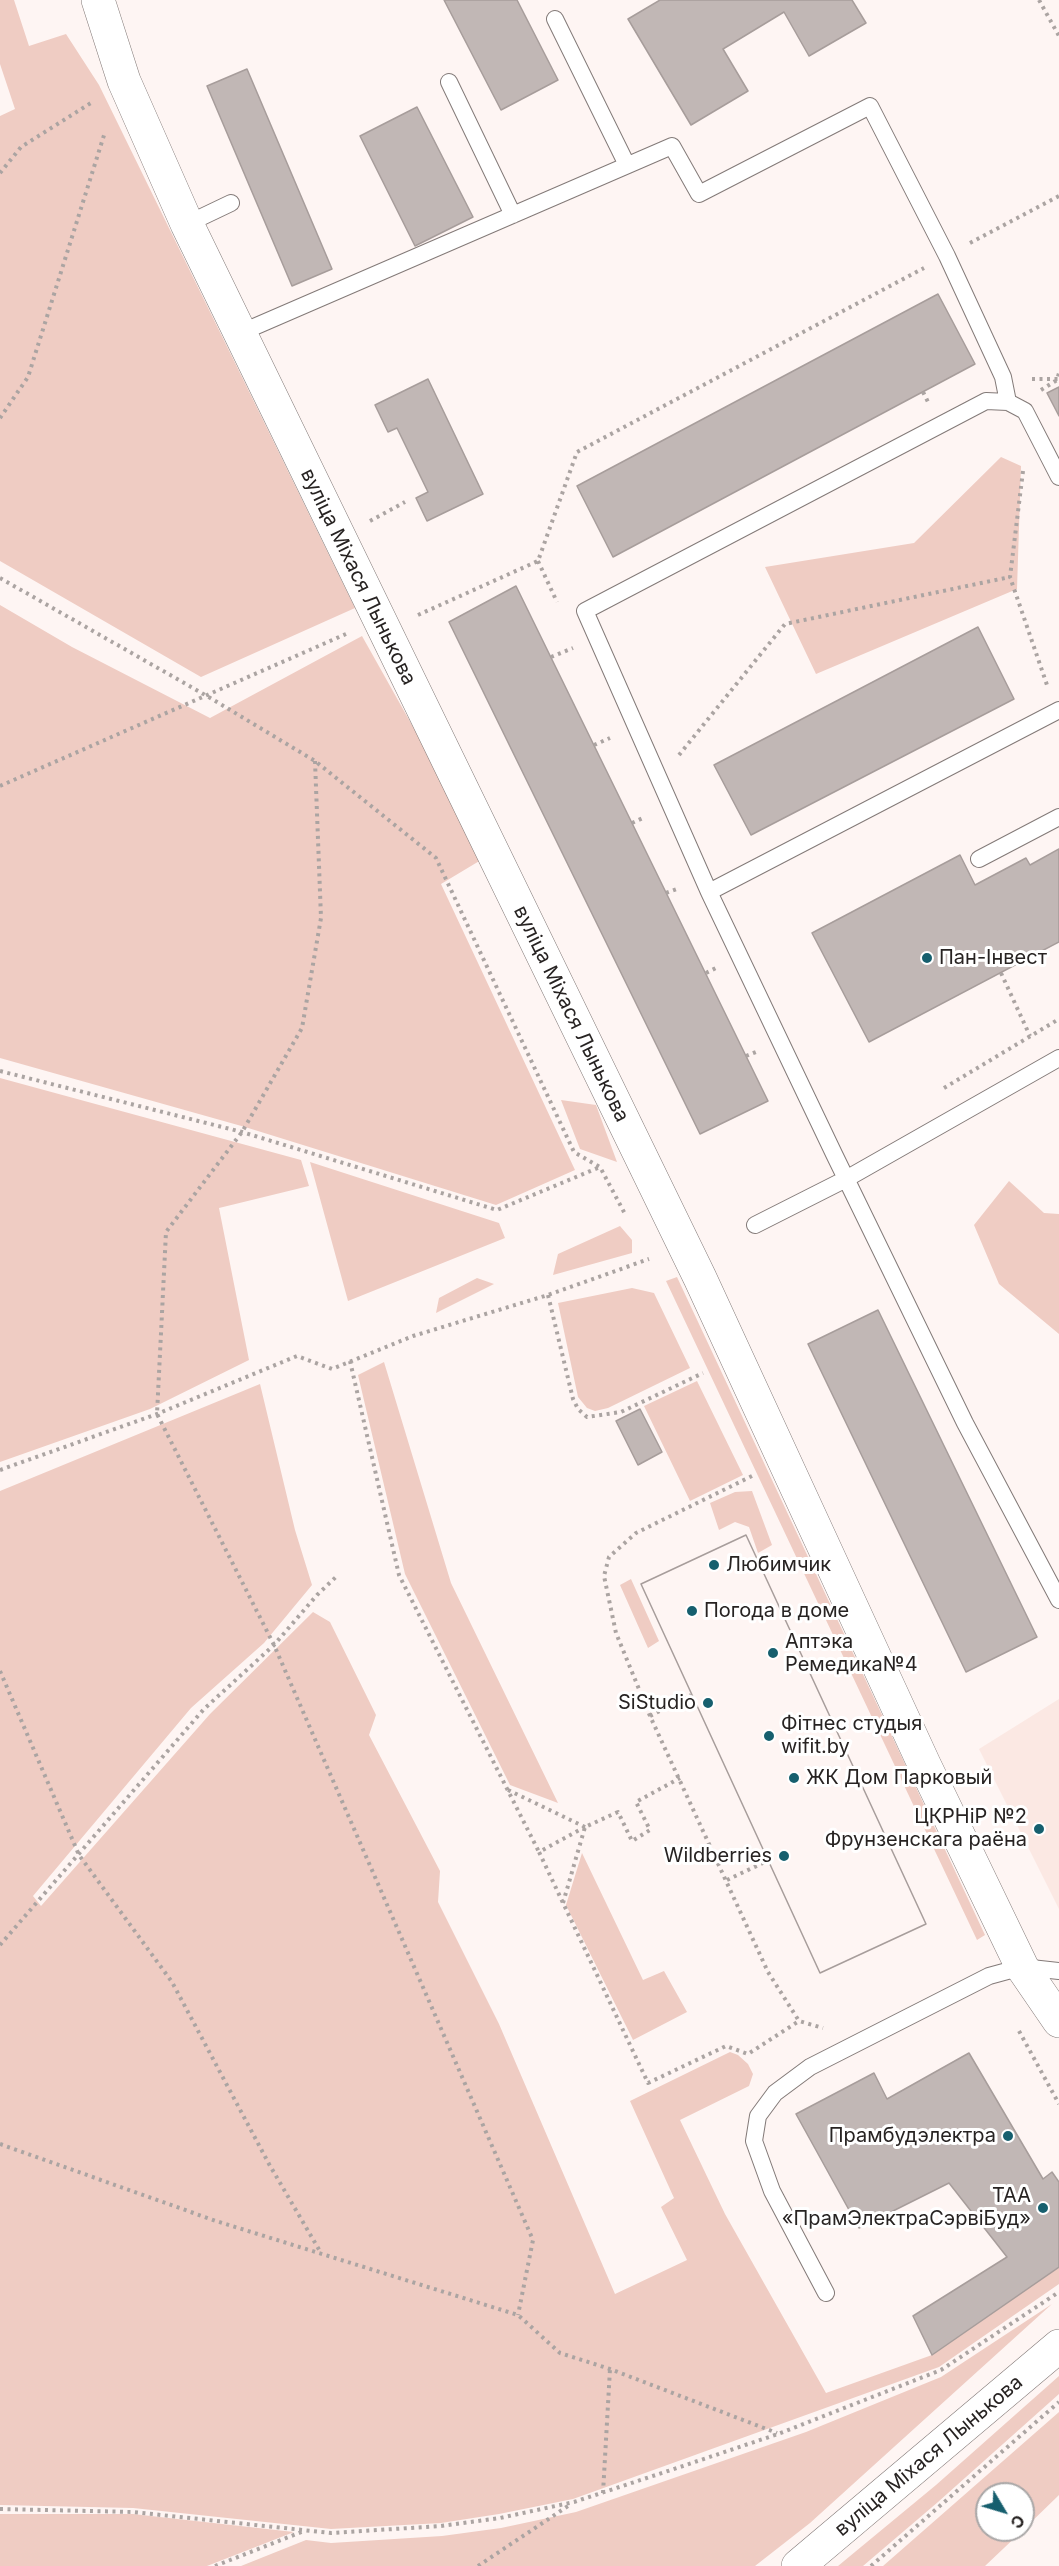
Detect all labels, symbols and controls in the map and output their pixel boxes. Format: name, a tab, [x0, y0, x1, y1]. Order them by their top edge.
street label: вуліца Міхася Лынькова	[295, 465, 421, 689]
street label: вуліца Міхася Лынькова	[508, 902, 634, 1126]
place label: Пан-Інвест	[939, 946, 1047, 970]
marker: Пан-Інвест	[920, 951, 934, 965]
place label: Любимчик	[726, 1553, 831, 1577]
marker: Любимчик	[707, 1558, 721, 1572]
place label: Погода в доме	[704, 1599, 849, 1623]
marker: Погода в доме	[685, 1604, 699, 1618]
place label: Аптэка Ремедика№4	[785, 1630, 918, 1677]
marker: Аптэка Ремедика№4	[766, 1646, 780, 1660]
place label: SiStudio	[618, 1691, 696, 1715]
marker: SiStudio	[701, 1696, 715, 1710]
place label: Фітнес студыя wifit.by	[781, 1712, 922, 1759]
marker: Фітнес студыя wifit.by	[762, 1729, 776, 1743]
place label: ЖК Дом Парковый	[806, 1766, 992, 1790]
marker: ЖК Дом Парковый	[787, 1771, 801, 1785]
place label: ЦКРНіР №2 Фрунзенскага раёна	[825, 1805, 1027, 1852]
marker: ЦКРНіР №2 Фрунзенскага раёна	[1032, 1822, 1046, 1836]
place label: Wildberries	[664, 1844, 772, 1868]
marker: Wildberries	[777, 1849, 791, 1863]
place label: Прамбудэлектра	[829, 2124, 996, 2148]
marker: Прамбудэлектра	[1001, 2129, 1015, 2143]
place label: ТАА «ПрамЭлектраСэрвіБуд»	[782, 2184, 1031, 2231]
marker: ТАА «ПрамЭлектраСэрвіБуд»	[1036, 2201, 1050, 2215]
street label: вуліца Міхася Лынькова	[830, 2370, 1028, 2542]
north arrow	[975, 2482, 1035, 2542]
text: С	[1006, 2511, 1029, 2533]

